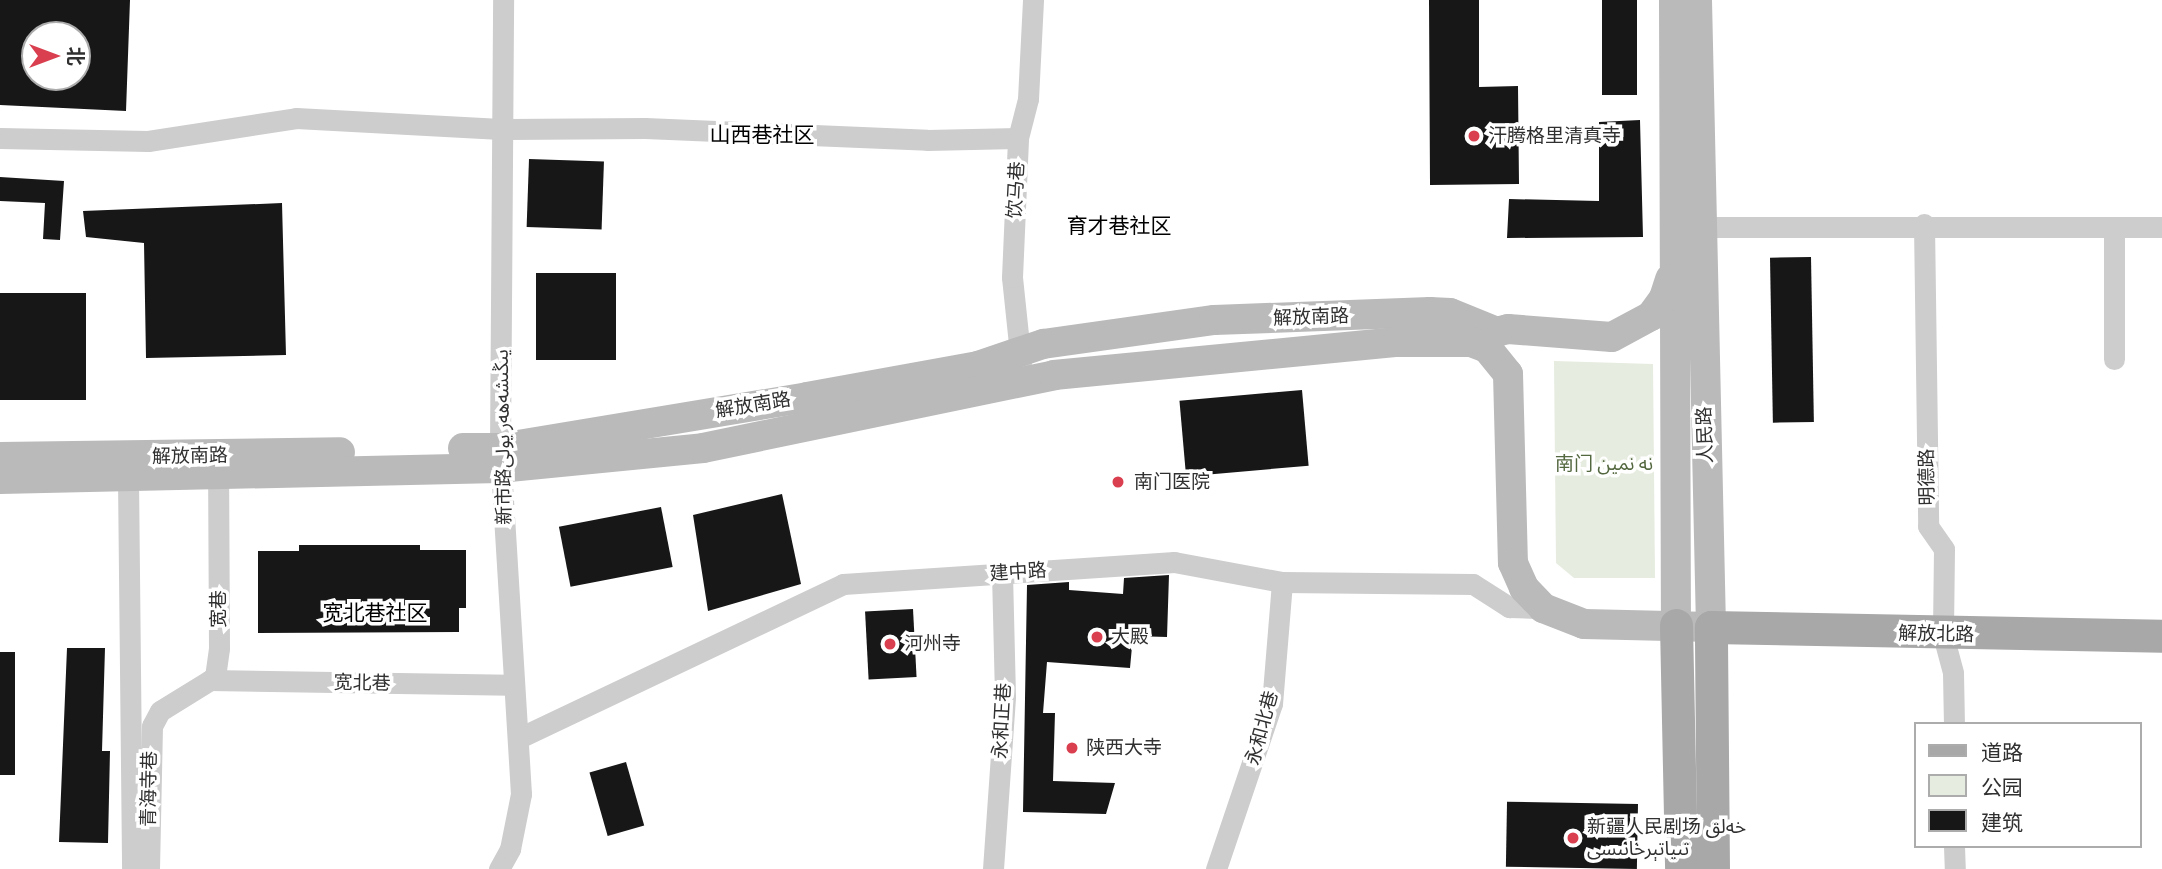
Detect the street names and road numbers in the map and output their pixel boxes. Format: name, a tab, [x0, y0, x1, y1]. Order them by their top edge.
street label: 饮马巷	[1003, 161, 1029, 219]
street label: 解放南路	[1273, 304, 1349, 330]
street label: 新市路يىڭىشەھەر يولى	[490, 349, 516, 525]
street label: 解放南路	[714, 388, 792, 422]
street label: 人民路	[1693, 406, 1717, 464]
street label: 解放南路	[152, 444, 228, 468]
street label: 明德路	[1915, 448, 1939, 506]
street label: 建中路	[989, 559, 1047, 585]
street label: 宽巷	[208, 590, 230, 628]
street label: 解放北路	[1898, 622, 1974, 646]
street label: 宽北巷	[333, 671, 391, 695]
street label: 永和正巷	[989, 682, 1015, 760]
street label: 永和北巷	[1241, 688, 1283, 768]
street label: 青海寺巷	[137, 751, 161, 827]

